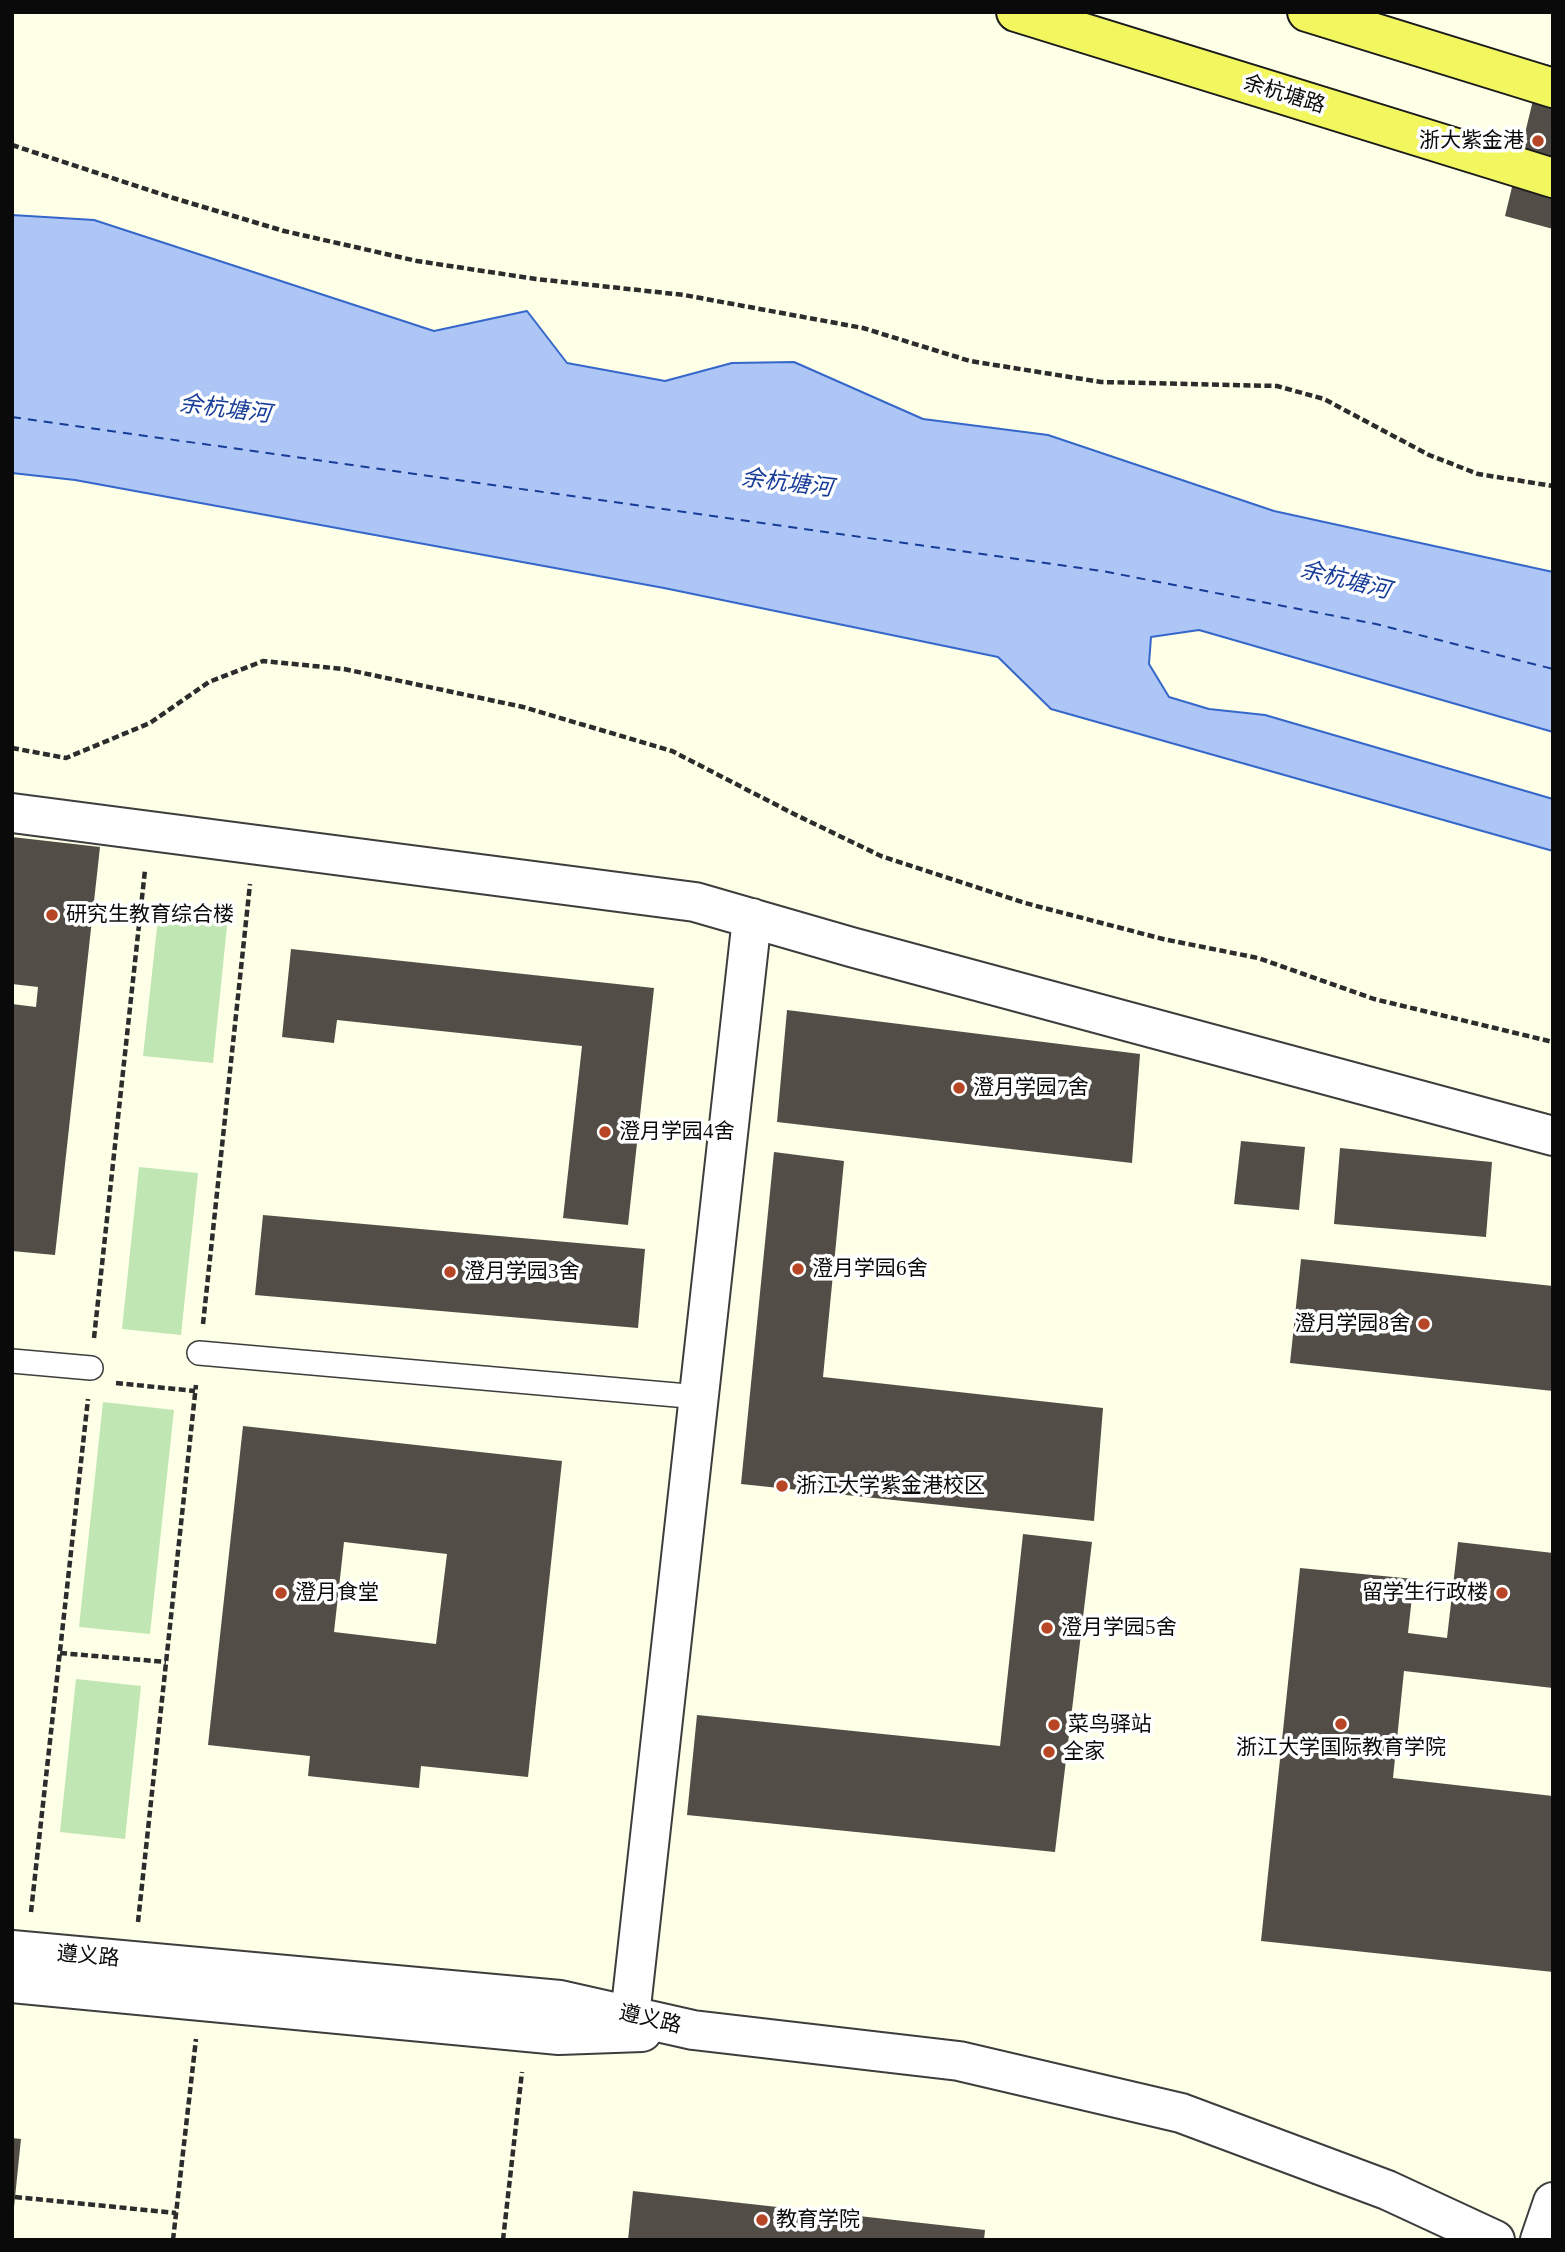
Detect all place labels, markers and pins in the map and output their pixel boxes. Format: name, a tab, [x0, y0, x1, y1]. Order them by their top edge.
place label: 浙大紫金港	[1419, 128, 1524, 154]
marker: 浙大紫金港	[1530, 133, 1546, 149]
place label: 研究生教育综合楼	[66, 902, 234, 928]
marker: 研究生教育综合楼	[44, 907, 60, 923]
place label: 澄月学园7舍	[973, 1075, 1088, 1101]
marker: 澄月学园7舍	[951, 1080, 967, 1096]
place label: 澄月学园4舍	[619, 1119, 734, 1145]
marker: 澄月学园4舍	[597, 1124, 613, 1140]
place label: 澄月学园6舍	[812, 1256, 927, 1282]
place label: 澄月学园3舍	[464, 1259, 579, 1285]
marker: 澄月学园6舍	[790, 1261, 806, 1277]
marker: 澄月学园3舍	[442, 1264, 458, 1280]
place label: 澄月学园8舍	[1295, 1311, 1410, 1337]
marker: 澄月学园8舍	[1416, 1316, 1432, 1332]
place label: 浙江大学紫金港校区	[796, 1473, 985, 1499]
marker: 浙江大学紫金港校区	[774, 1478, 790, 1494]
place label: 澄月食堂	[295, 1580, 379, 1606]
place label: 留学生行政楼	[1362, 1580, 1488, 1606]
marker: 澄月食堂	[273, 1585, 289, 1601]
marker: 留学生行政楼	[1494, 1585, 1510, 1601]
place label: 澄月学园5舍	[1061, 1615, 1176, 1641]
marker: 澄月学园5舍	[1039, 1620, 1055, 1636]
place label: 菜鸟驿站	[1068, 1712, 1152, 1738]
marker: 浙江大学国际教育学院	[1333, 1716, 1349, 1732]
marker: 菜鸟驿站	[1046, 1717, 1062, 1733]
place label: 浙江大学国际教育学院	[1236, 1735, 1446, 1761]
place label: 全家	[1063, 1739, 1105, 1765]
marker: 全家	[1041, 1744, 1057, 1760]
place label: 教育学院	[776, 2207, 860, 2233]
marker: 教育学院	[754, 2212, 770, 2228]

